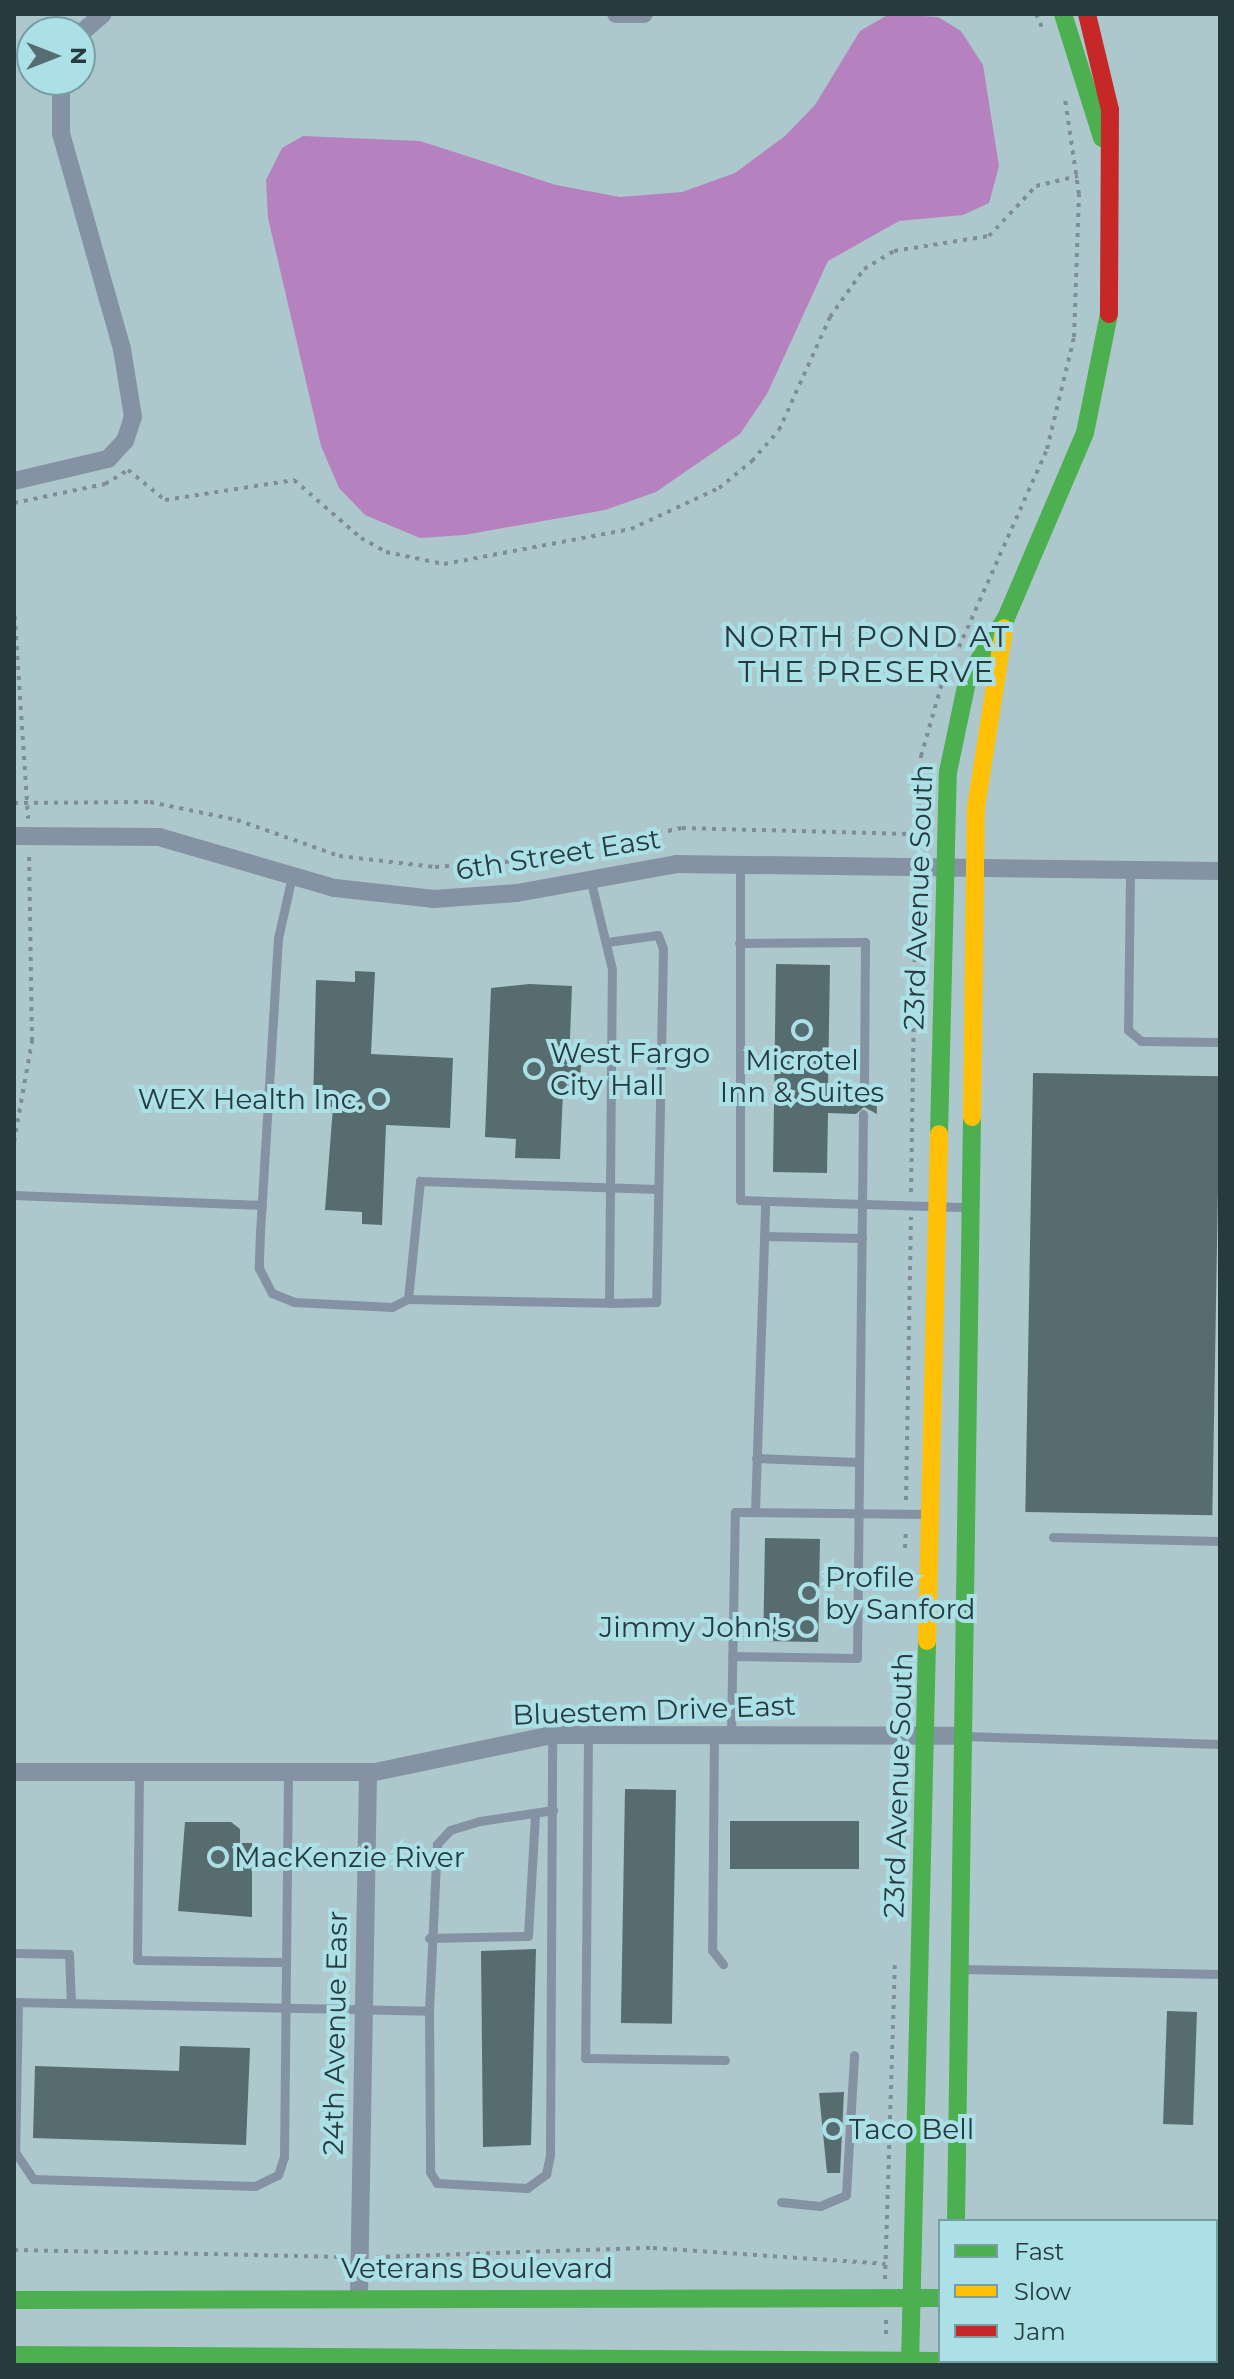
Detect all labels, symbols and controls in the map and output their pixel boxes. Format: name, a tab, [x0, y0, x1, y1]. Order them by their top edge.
north arrow	[16, 16, 96, 96]
text: N	[65, 47, 92, 65]
district label: NORTH POND AT THE PRESERVE	[723, 619, 1011, 690]
street label: 23rd Avenue South	[897, 764, 939, 1030]
street label: 6th Street East	[453, 821, 663, 887]
marker: Microtel Inn & Suites	[793, 1021, 811, 1039]
place label: West Fargo City Hall	[550, 1036, 710, 1102]
place label: Microtel Inn & Suites	[720, 1043, 884, 1109]
marker: West Fargo City Hall	[525, 1060, 543, 1078]
place label: WEX Health Inc.	[138, 1082, 363, 1116]
marker: WEX Health Inc.	[370, 1090, 388, 1108]
place label: Profile by Sanford	[825, 1560, 975, 1626]
marker: Profile by Sanford	[800, 1584, 818, 1602]
place label: Jimmy John's	[599, 1610, 791, 1644]
marker: Jimmy John's	[798, 1618, 816, 1636]
street label: 23rd Avenue South	[877, 1652, 919, 1918]
street label: Bluestem Drive East	[512, 1688, 796, 1732]
place label: MacKenzie River	[234, 1840, 465, 1874]
marker: MacKenzie River	[209, 1848, 227, 1866]
street label: 24th Avenue Easr	[316, 1911, 354, 2155]
place label: Taco Bell	[849, 2112, 974, 2146]
marker: Taco Bell	[824, 2120, 842, 2138]
legend	[938, 2219, 1218, 2363]
text: Fast	[1014, 2237, 1064, 2266]
street label: Veterans Boulevard	[341, 2251, 613, 2285]
text: Slow	[1014, 2277, 1071, 2306]
text: Jam	[1014, 2317, 1066, 2346]

